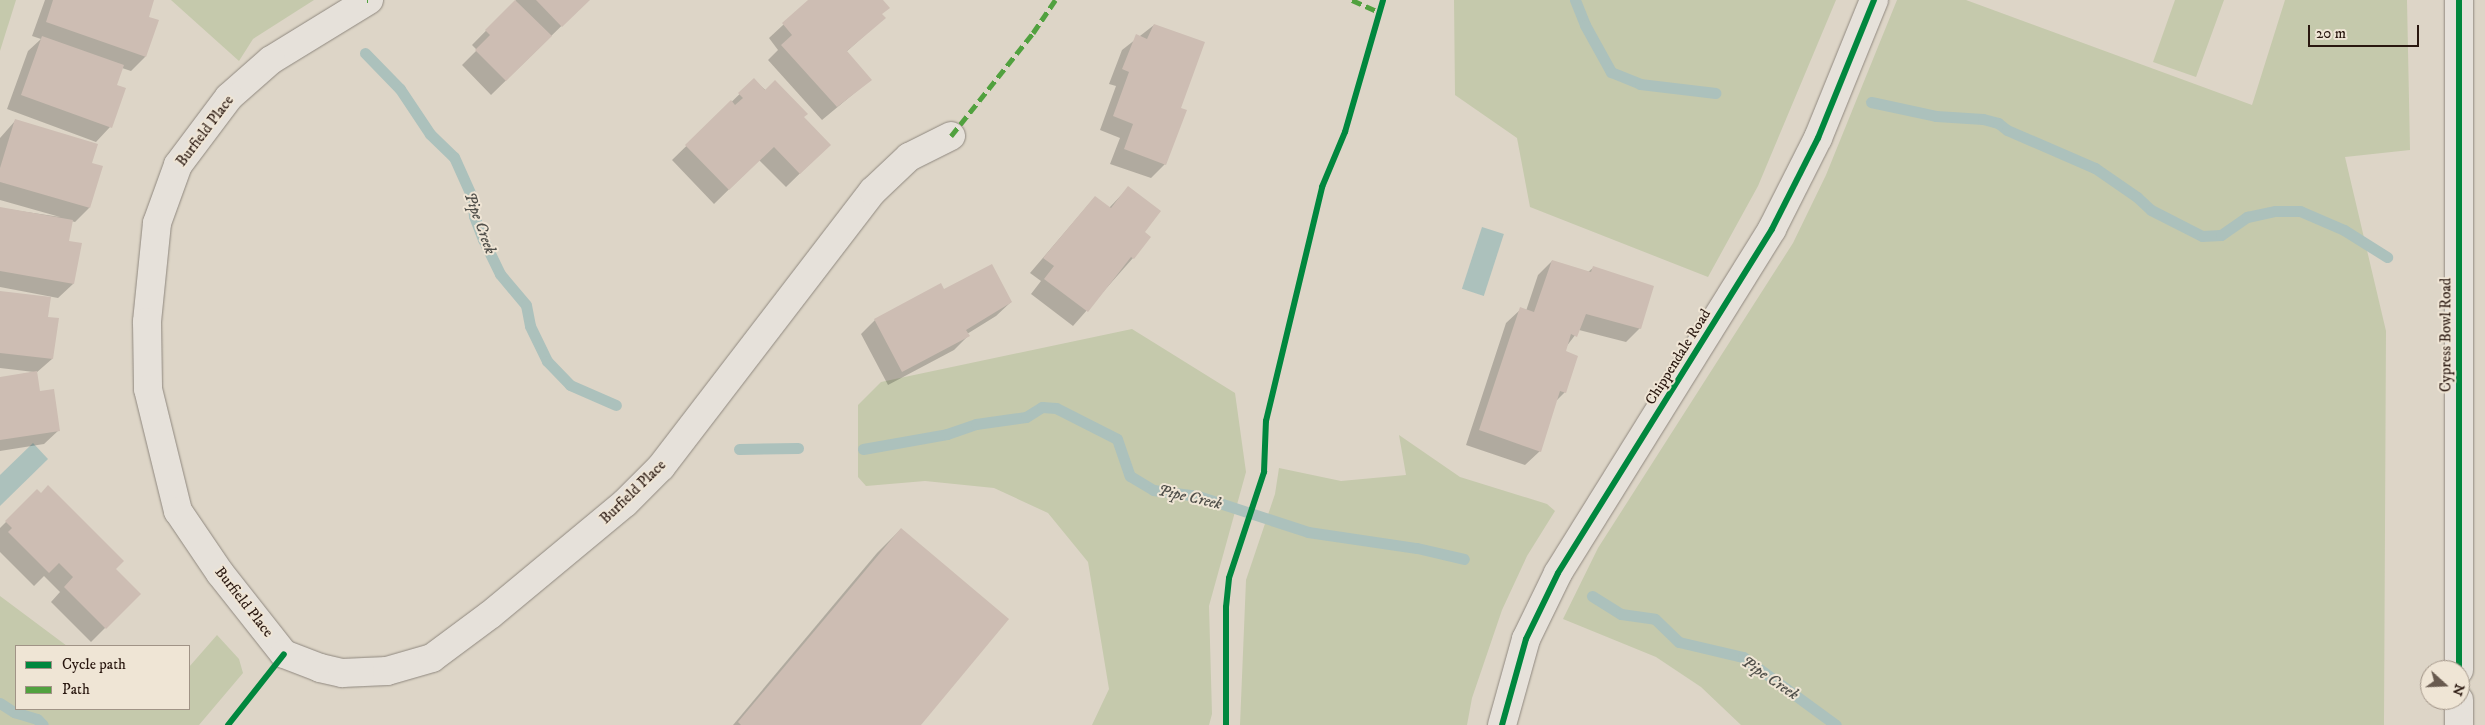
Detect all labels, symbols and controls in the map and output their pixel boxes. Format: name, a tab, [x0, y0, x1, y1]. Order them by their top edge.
scale bar	[2310, 15, 2421, 47]
text: 20 m	[2316, 24, 2346, 43]
street label: Burfield Place	[172, 92, 238, 170]
water label: Pipe Creek	[460, 189, 500, 257]
street label: Cypress Bowl Road	[2437, 278, 2455, 392]
street label: Chippendale Road	[1641, 306, 1715, 408]
street label: Burfield Place	[596, 456, 670, 528]
water label: Pipe Creek	[1156, 480, 1224, 514]
street label: Burfield Place	[211, 563, 277, 641]
legend	[15, 645, 190, 710]
water label: Pipe Creek	[1738, 652, 1802, 704]
text: Cycle path	[62, 655, 126, 674]
north arrow	[2420, 660, 2470, 710]
text: Path	[62, 680, 90, 699]
text: N	[2448, 681, 2469, 698]

